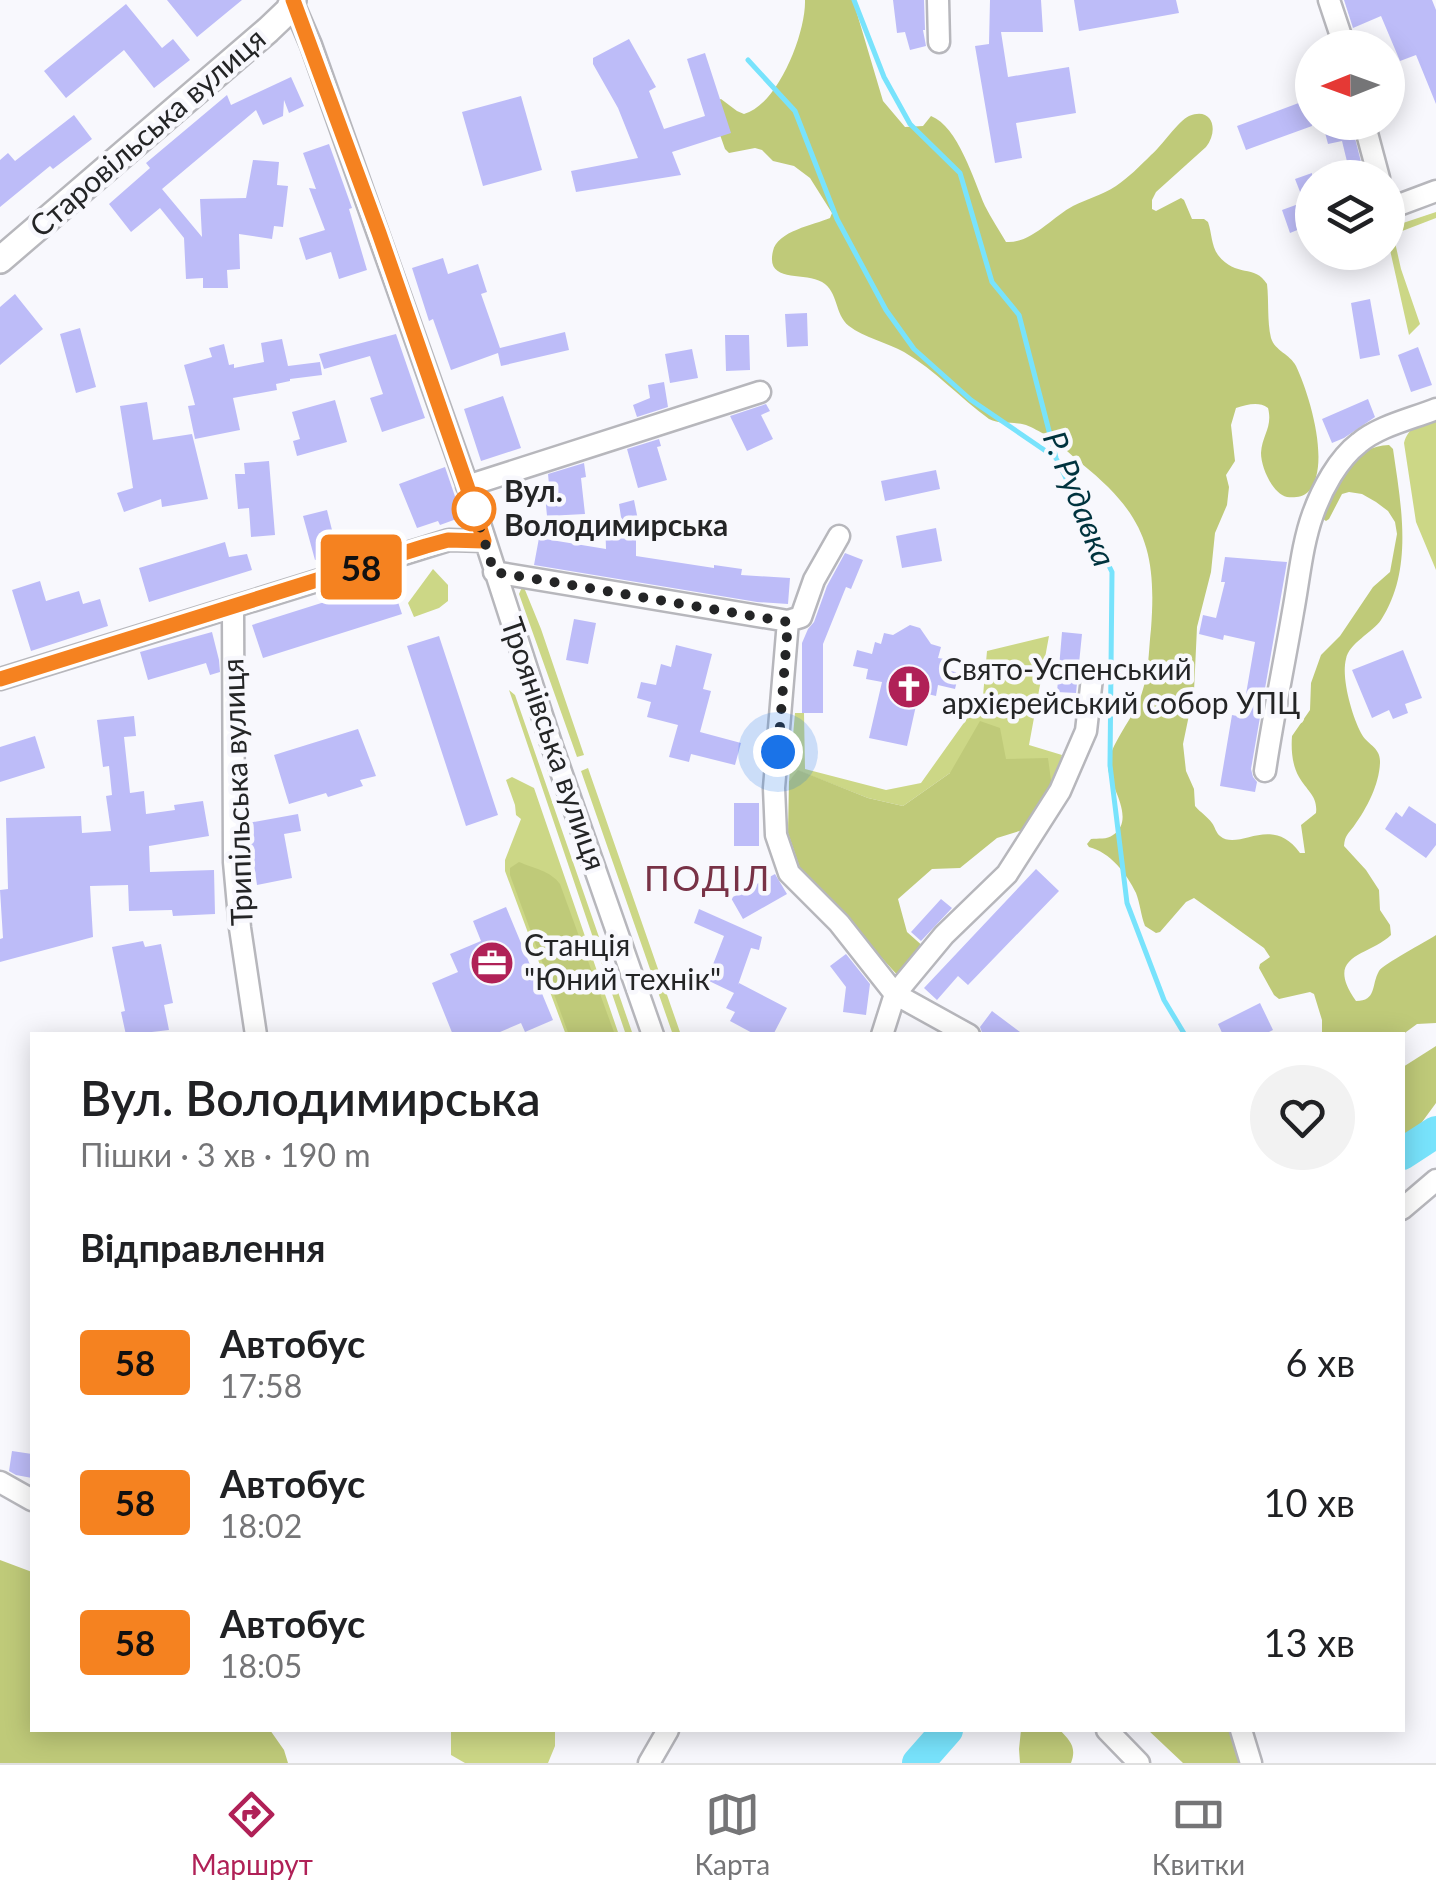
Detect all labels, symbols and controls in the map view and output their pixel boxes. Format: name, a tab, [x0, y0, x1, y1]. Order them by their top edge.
street label: Старовільська вулиця	[22, 19, 272, 244]
north arrow	[1295, 30, 1405, 140]
map controls	[1295, 30, 1405, 270]
button: layers	[1295, 160, 1405, 270]
water label: Р. Рудавка	[1036, 425, 1125, 572]
place label: Вул. Володимирська	[504, 472, 728, 542]
marker: Вул. Володимирська	[453, 488, 495, 530]
line badge: 58	[316, 534, 406, 600]
text: 58	[341, 546, 381, 588]
street label: Троянівська вулиця	[495, 612, 615, 874]
place label: Свято-Успенський архієрейський собор УПЦ	[942, 650, 1300, 720]
street label: Трипільська вулиця	[213, 658, 259, 926]
church icon: Свято-Успенський архієрейський собор УПЦ	[886, 664, 932, 710]
your location	[753, 727, 803, 777]
district label: ПОДІЛ	[644, 856, 772, 898]
place label: Станція "Юний технік"	[524, 926, 721, 996]
office icon: Станція "Юний технік"	[469, 940, 515, 986]
button: heart	[1250, 1065, 1355, 1170]
text: Вул. Володимирська	[80, 1069, 541, 1126]
text: Пішки · 3 хв · 190 m	[80, 1135, 370, 1174]
text: Відправлення	[80, 1224, 326, 1270]
text: Автобус	[220, 1320, 365, 1366]
text: 6 хв	[1285, 1339, 1355, 1385]
text: 58	[115, 1341, 155, 1383]
text: 17:58	[220, 1366, 302, 1405]
text: Автобус	[220, 1460, 365, 1506]
text: 10 хв	[1263, 1479, 1355, 1525]
text: 58	[115, 1481, 155, 1523]
text: 18:02	[220, 1506, 302, 1545]
text: Автобус	[220, 1600, 365, 1646]
text: 13 хв	[1263, 1619, 1355, 1665]
text: 58	[115, 1621, 155, 1663]
text: 18:05	[220, 1646, 302, 1685]
tab: Маршрут	[191, 1787, 313, 1881]
tab: Карта	[695, 1787, 770, 1881]
tab: Квитки	[1152, 1787, 1245, 1881]

